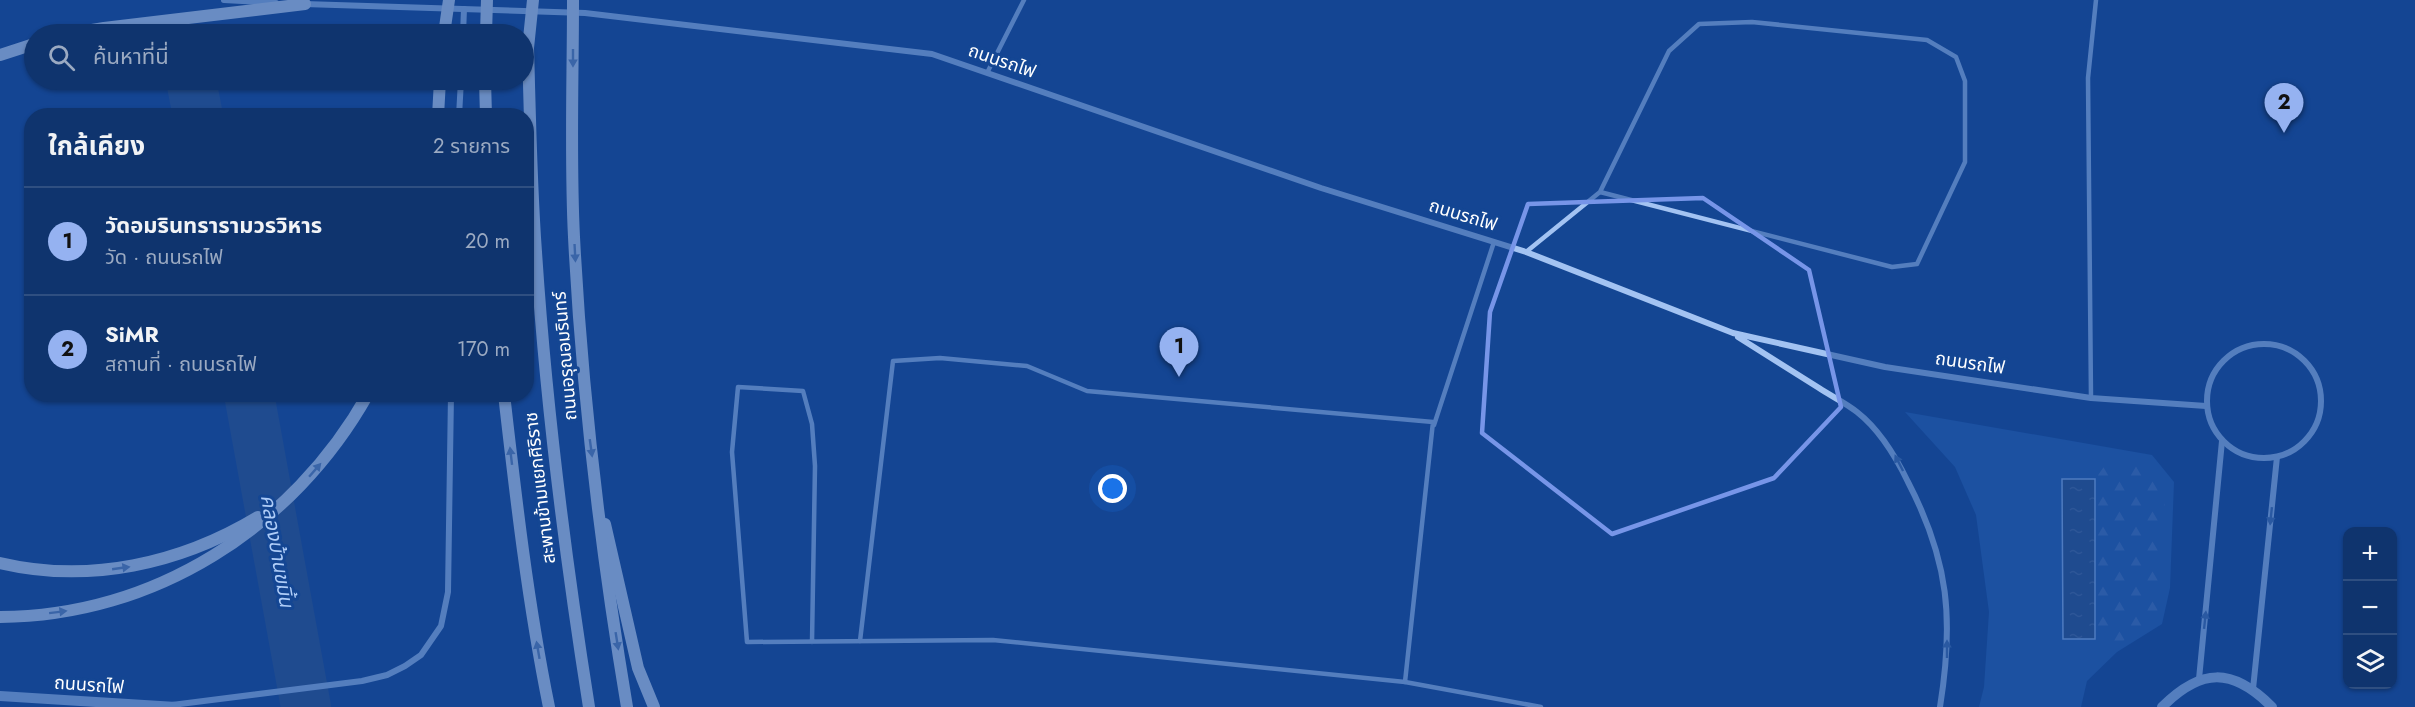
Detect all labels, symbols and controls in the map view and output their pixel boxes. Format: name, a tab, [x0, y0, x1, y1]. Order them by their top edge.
search box	[24, 24, 534, 90]
street label: ถนนรถไฟ	[965, 37, 1039, 85]
text: ค้นหาที่นี่	[93, 40, 169, 72]
icon: search	[45, 41, 78, 74]
one-way arrow	[568, 49, 578, 68]
pin: 2	[2264, 84, 2304, 133]
text: ใกล้เคียง	[48, 127, 145, 165]
text: 2 รายการ	[433, 132, 510, 161]
street label: ถนนรถไฟ	[1426, 192, 1500, 238]
text: วัดอมรินทรารามวรวิหาร	[105, 209, 322, 241]
text: 1	[62, 227, 73, 256]
text: 20 m	[465, 227, 510, 256]
text: วัด · ถนนรถไฟ	[105, 243, 223, 272]
one-way arrow	[571, 244, 580, 263]
street label: ถนนอรุณอมรินทร์	[546, 290, 584, 422]
text: SiMR	[105, 318, 159, 350]
pin: 1	[1160, 328, 1198, 377]
text: 2	[61, 335, 74, 364]
text: 170 m	[457, 335, 510, 364]
street label: ถนนรถไฟ	[1934, 345, 2006, 381]
text: สถานที่ · ถนนรถไฟ	[105, 350, 257, 379]
street label: สะพานข้ามแยกศิริราช	[518, 411, 562, 565]
one-way arrow	[587, 438, 596, 457]
one-way arrow	[506, 447, 516, 466]
one-way arrow	[1894, 455, 1904, 472]
one-way arrow	[308, 463, 321, 478]
your location	[1098, 474, 1127, 503]
water label: คลองบ้านขมิ้น	[253, 492, 301, 611]
one-way arrow	[2266, 506, 2276, 525]
map controls	[2343, 527, 2397, 689]
button: +	[2343, 527, 2397, 581]
one-way arrow	[111, 563, 130, 572]
button: −	[2343, 581, 2397, 635]
one-way arrow	[49, 607, 68, 617]
one-way arrow	[2200, 611, 2209, 630]
one-way arrow	[612, 632, 621, 651]
button: layers	[2343, 635, 2397, 689]
one-way arrow	[533, 640, 542, 659]
one-way arrow	[1942, 640, 1952, 659]
street label: ถนนรถไฟ	[53, 670, 125, 700]

